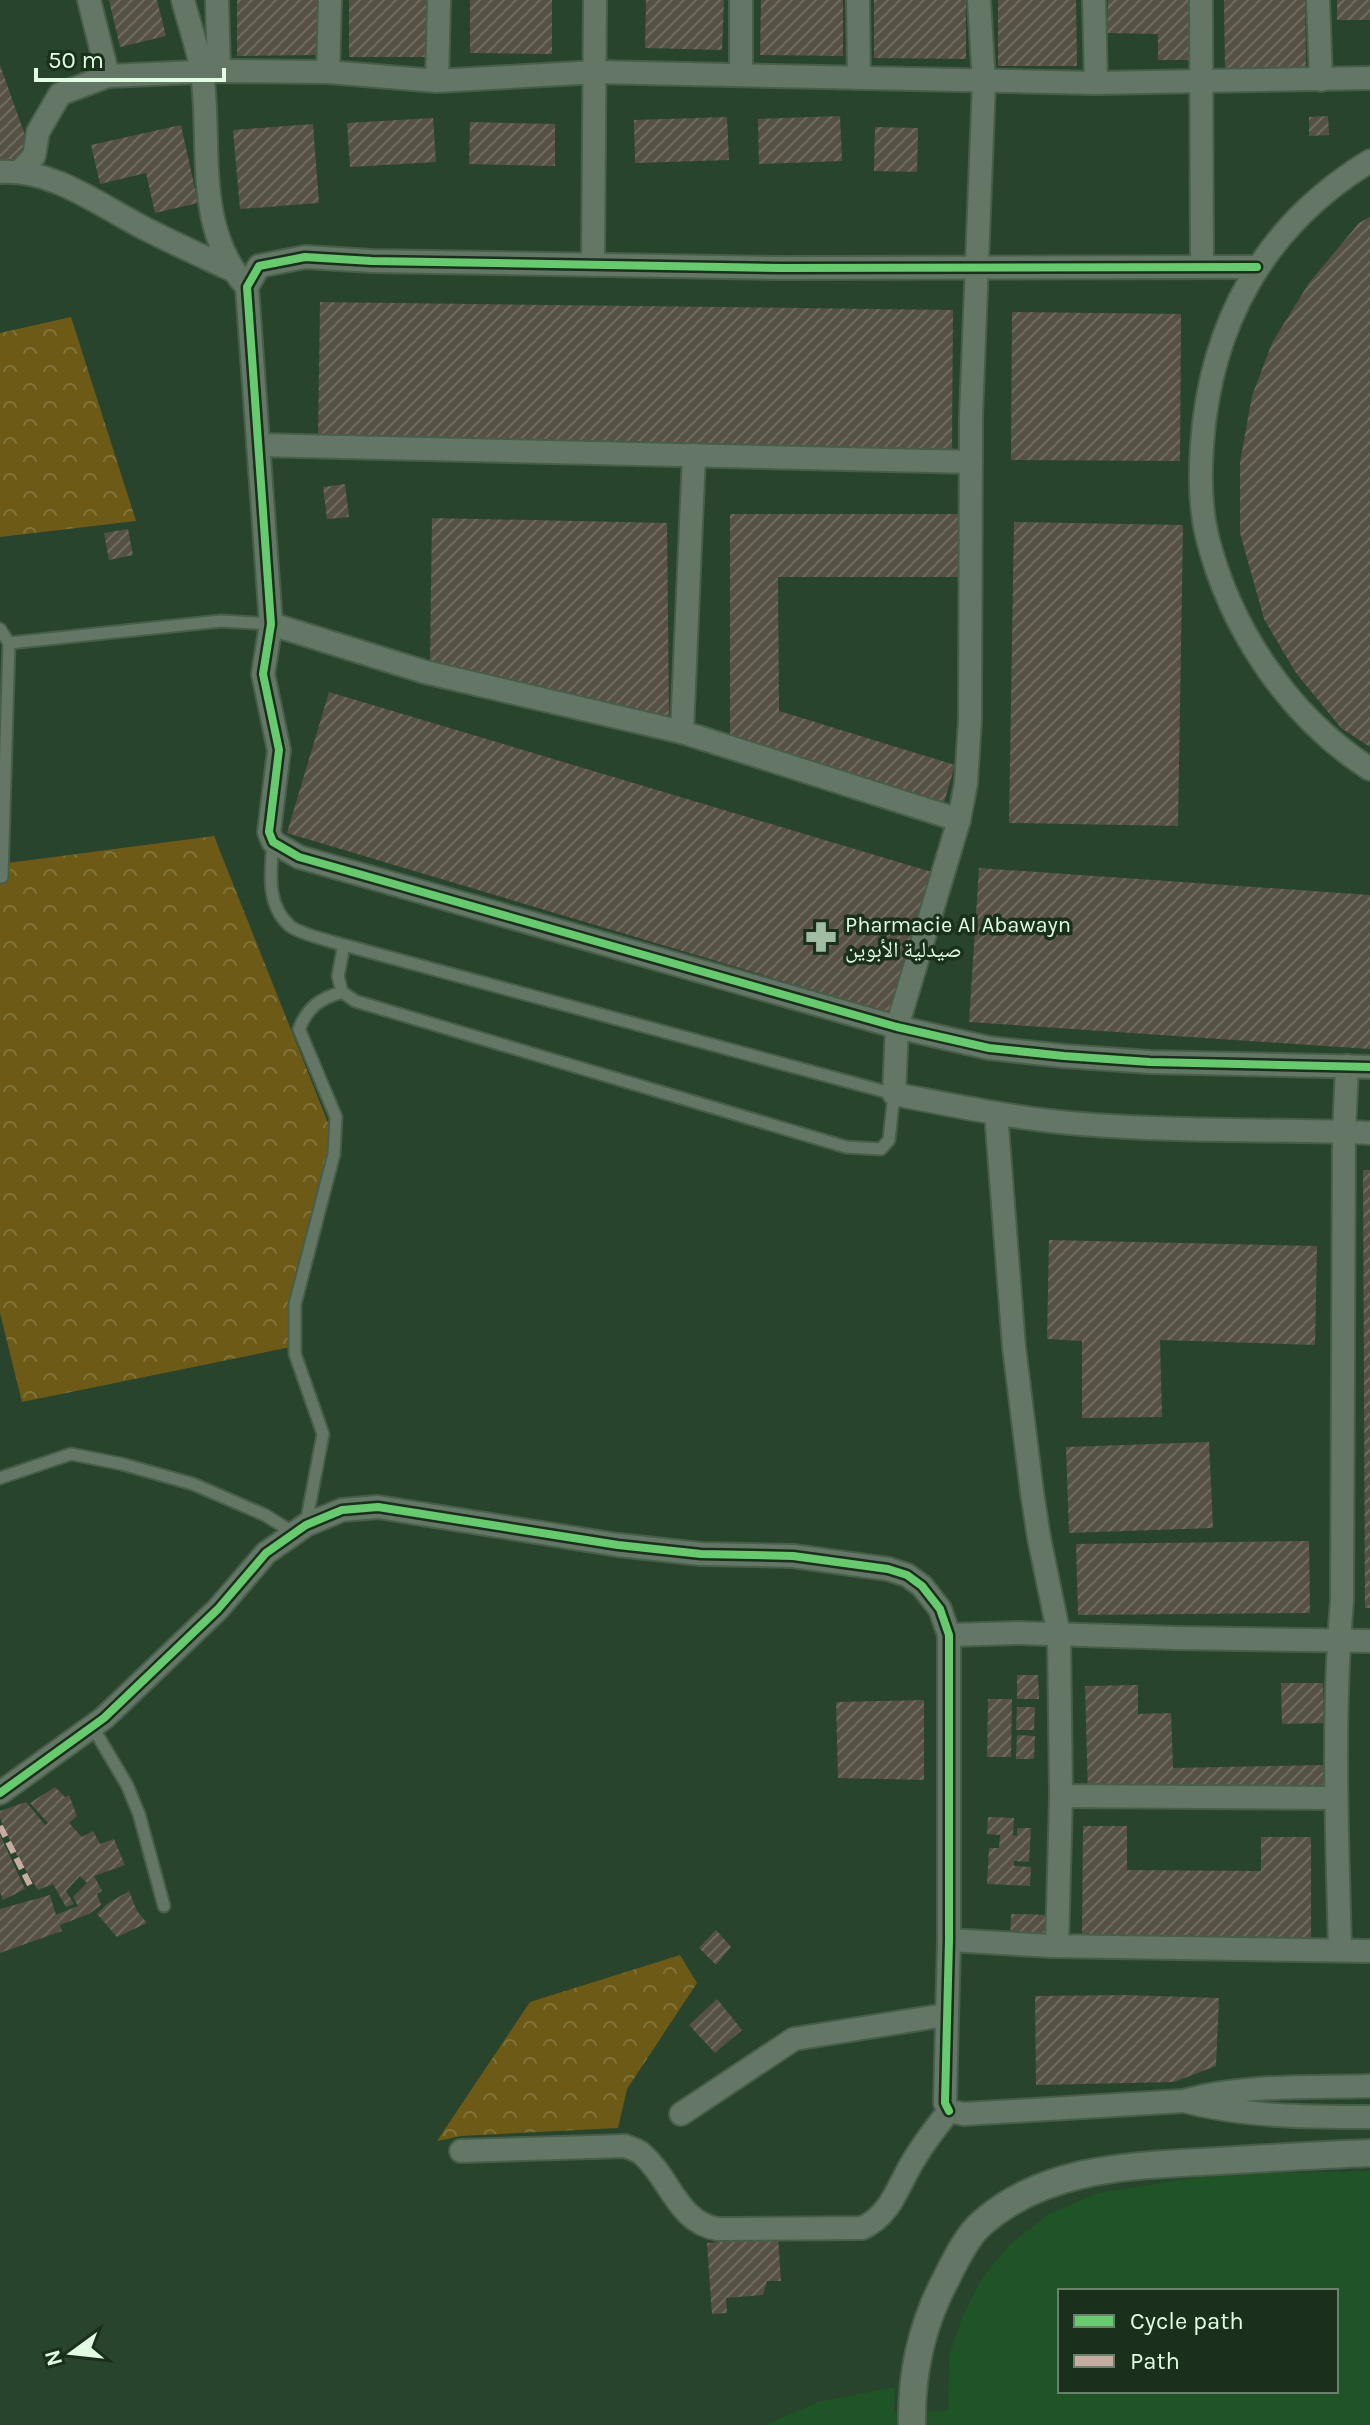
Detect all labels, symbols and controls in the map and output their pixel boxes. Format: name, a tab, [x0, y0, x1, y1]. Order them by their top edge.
scale bar	[36, 32, 224, 82]
text: 50 m	[48, 46, 104, 74]
place label: Pharmacie Al Abawayn صيدلية الأبوين	[845, 912, 1071, 963]
pharmacy icon: Pharmacie Al Abawayn صيدلية الأبوين	[804, 920, 838, 954]
legend	[1058, 2289, 1338, 2393]
text: Cycle path	[1130, 2307, 1244, 2335]
north arrow	[32, 2313, 112, 2393]
text: N	[39, 2347, 68, 2369]
text: Path	[1130, 2347, 1180, 2375]

